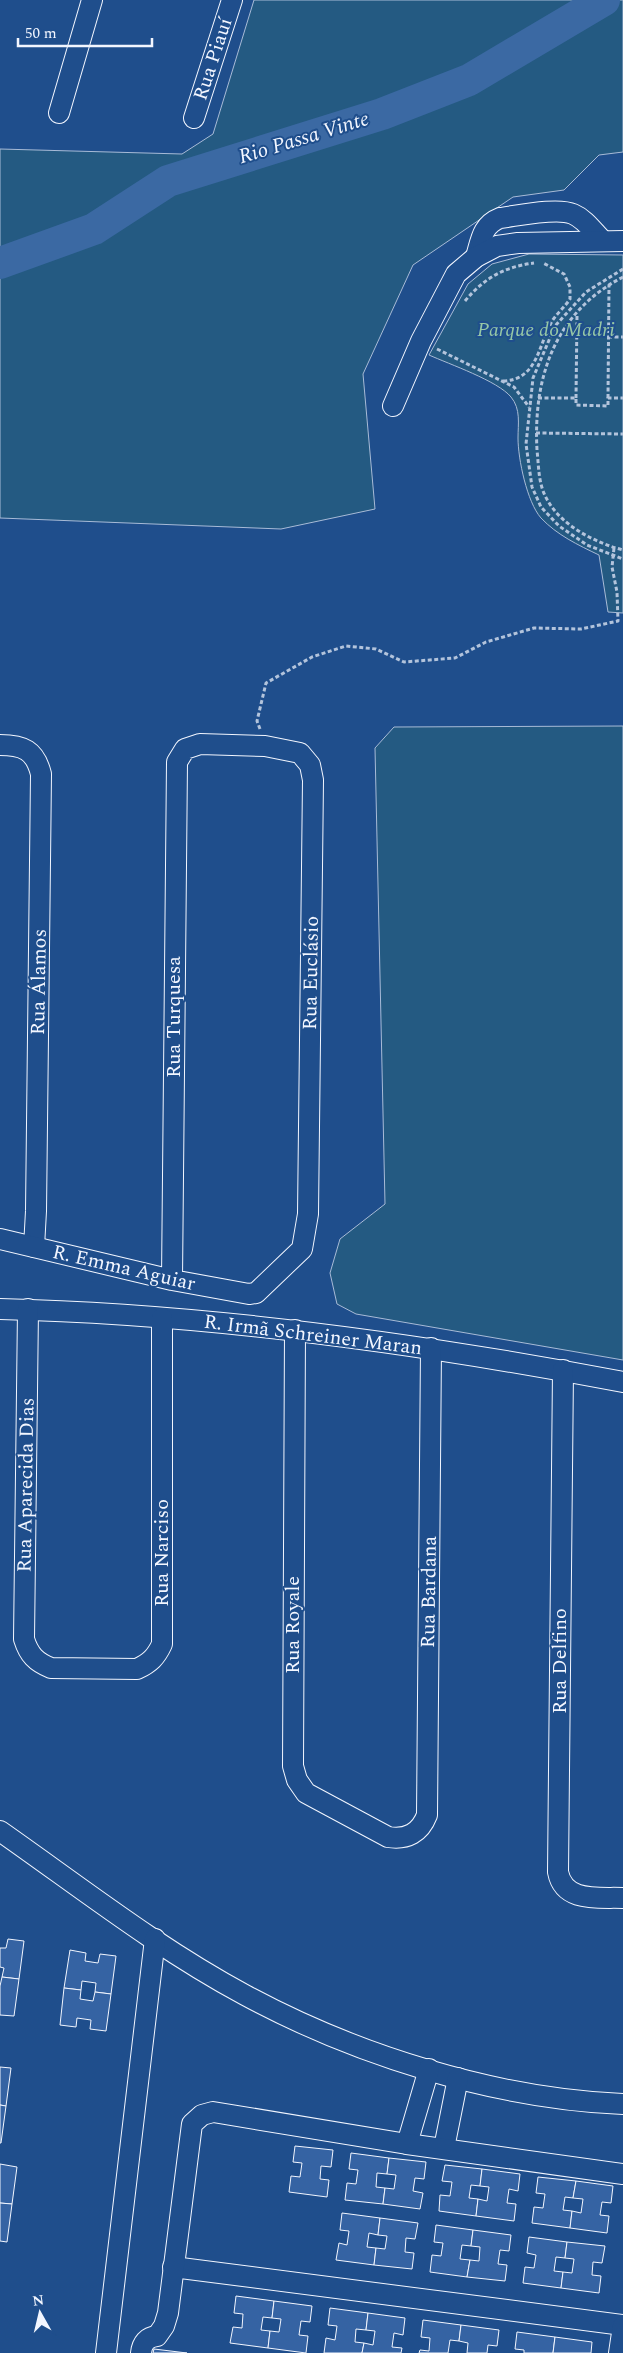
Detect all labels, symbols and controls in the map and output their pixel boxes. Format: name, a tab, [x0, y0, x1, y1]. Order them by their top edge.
street label: Rua Piauí	[186, 13, 241, 104]
scale bar	[18, 15, 151, 47]
text: 50 m	[25, 22, 57, 45]
water label: Rio Passa Vinte	[235, 103, 373, 173]
park label: Parque do Madri	[477, 315, 615, 345]
street label: Rua Euclásio	[295, 916, 327, 1030]
street label: Rua Álamos	[23, 929, 55, 1035]
street label: Rua Turquesa	[159, 956, 189, 1078]
street label: R. Emma Aguiar	[49, 1237, 199, 1299]
street label: R. Irmã Schreiner Maran	[202, 1307, 424, 1363]
street label: Rua Aparecida Dias	[9, 1397, 43, 1573]
street label: Rua Narciso	[147, 1499, 177, 1607]
street label: Rua Bardana	[413, 1535, 445, 1648]
street label: Rua Royale	[278, 1576, 308, 1674]
street label: Rua Delfino	[545, 1608, 575, 1714]
north arrow	[15, 2288, 65, 2338]
text: N	[31, 2289, 45, 2312]

